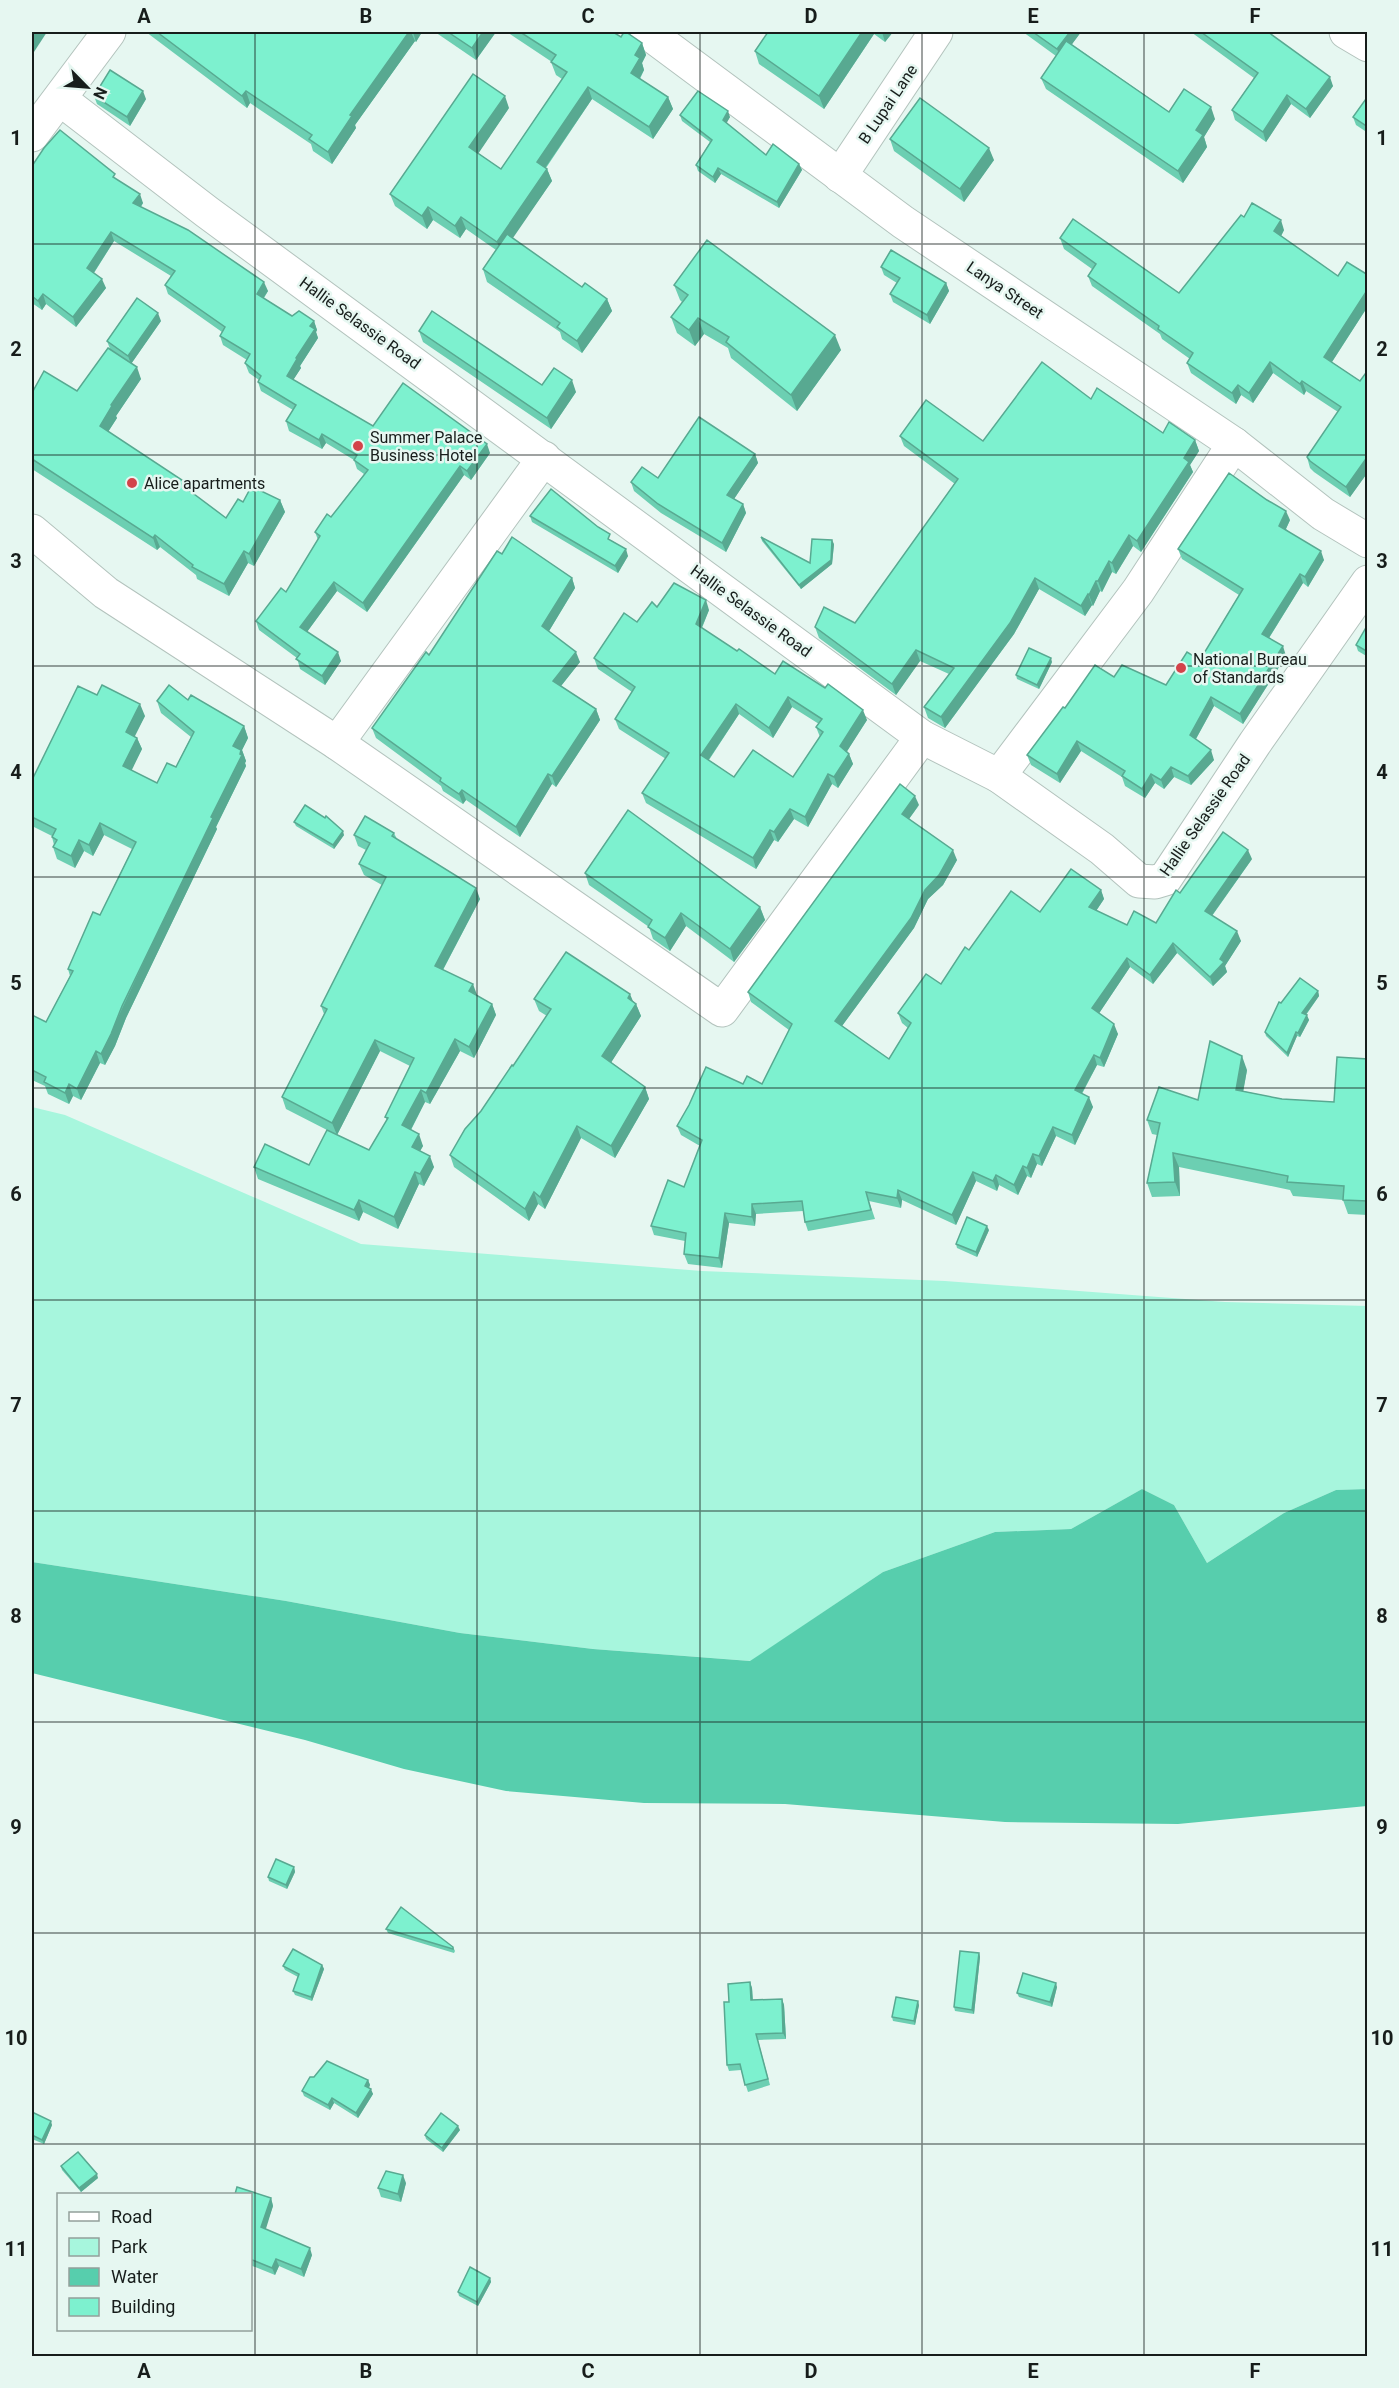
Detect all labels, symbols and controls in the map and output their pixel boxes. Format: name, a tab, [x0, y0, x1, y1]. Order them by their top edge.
text: A	[137, 4, 151, 28]
text: B	[360, 4, 372, 28]
text: C	[581, 4, 595, 28]
text: D	[805, 4, 818, 28]
text: E	[1027, 4, 1039, 28]
text: F	[1250, 4, 1261, 28]
north arrow	[57, 57, 117, 117]
street label: B Lupai Lane	[855, 61, 921, 147]
text: N	[89, 84, 111, 102]
text: 1	[10, 126, 22, 150]
text: 1	[1376, 126, 1388, 150]
street label: Lanya Street	[963, 257, 1047, 323]
street label: Hallie Selassie Road	[296, 273, 424, 373]
text: 2	[10, 337, 22, 361]
text: 2	[1376, 337, 1388, 361]
place label: Summer Palace Business Hotel	[370, 428, 482, 465]
marker: Summer Palace Business Hotel	[351, 439, 365, 453]
place label: Alice apartments	[144, 474, 265, 493]
marker: Alice apartments	[125, 476, 139, 490]
text: 3	[10, 549, 22, 573]
text: 3	[1376, 549, 1388, 573]
street label: Hallie Selassie Road	[687, 561, 815, 661]
place label: National Bureau of Standards	[1193, 650, 1307, 687]
marker: National Bureau of Standards	[1174, 661, 1188, 675]
street label: Hallie Selassie Road	[1156, 750, 1254, 880]
text: 4	[10, 760, 22, 784]
text: 4	[1376, 760, 1388, 784]
text: 5	[10, 971, 22, 995]
text: 5	[1376, 971, 1388, 995]
text: 6	[10, 1182, 22, 1206]
text: 6	[1376, 1182, 1388, 1206]
text: 7	[10, 1393, 22, 1417]
text: 7	[1376, 1393, 1388, 1417]
text: 8	[10, 1604, 22, 1628]
text: 8	[1376, 1604, 1388, 1628]
text: 9	[10, 1815, 22, 1839]
text: 9	[1376, 1815, 1388, 1839]
text: 10	[5, 2026, 27, 2050]
text: 10	[1371, 2026, 1393, 2050]
legend	[57, 2193, 252, 2331]
text: Road	[111, 2206, 152, 2227]
text: Park	[111, 2236, 148, 2257]
text: 11	[5, 2237, 27, 2261]
text: 11	[1371, 2237, 1393, 2261]
text: Water	[111, 2266, 158, 2287]
text: Building	[111, 2296, 175, 2317]
text: A	[137, 2359, 151, 2383]
text: B	[360, 2359, 372, 2383]
text: C	[581, 2359, 595, 2383]
text: D	[805, 2359, 818, 2383]
text: E	[1027, 2359, 1039, 2383]
text: F	[1250, 2359, 1261, 2383]

